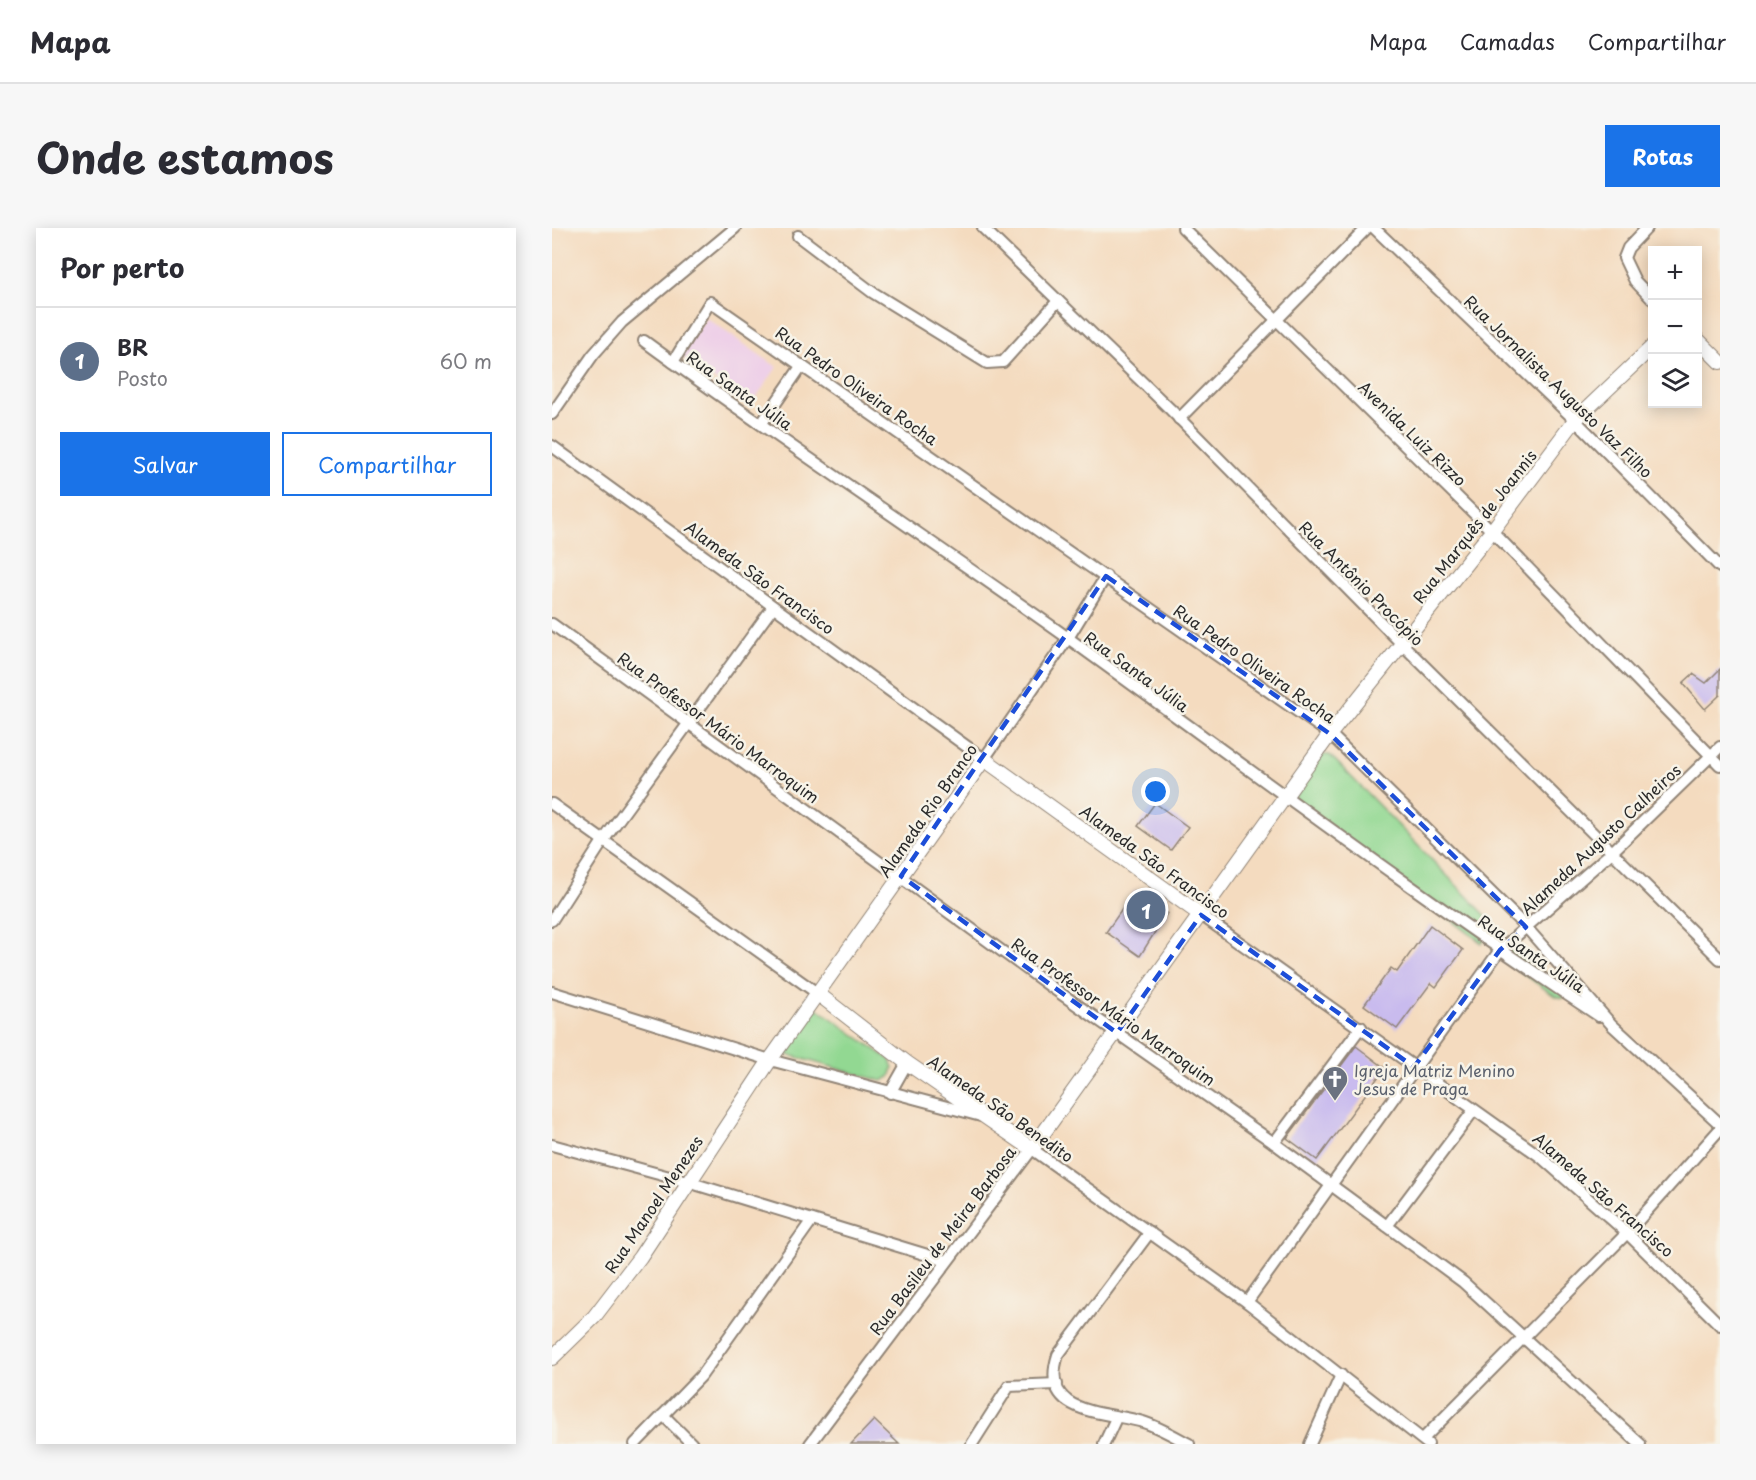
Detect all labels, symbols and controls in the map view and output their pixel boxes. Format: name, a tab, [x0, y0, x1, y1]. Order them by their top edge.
text: Mapa	[30, 20, 111, 63]
text: Mapa	[1369, 25, 1427, 57]
text: Camadas	[1460, 25, 1555, 57]
text: Compartilhar	[1588, 25, 1726, 57]
text: Onde estamos	[36, 125, 334, 188]
button: Rotas	[1605, 125, 1720, 187]
map controls	[1648, 246, 1702, 408]
button: +	[1648, 246, 1702, 300]
text: Por perto	[60, 248, 184, 287]
street label: Rua Jornalista Augusto Vaz Filho	[1459, 289, 1659, 483]
button: −	[1648, 300, 1702, 354]
street label: Rua Pedro Oliveira Rocha	[771, 320, 943, 450]
text: BR	[117, 330, 148, 363]
street label: Rua Santa Júlia	[682, 345, 798, 435]
text: 1	[75, 346, 84, 376]
text: 60 m	[440, 346, 492, 376]
button: layers	[1648, 354, 1702, 408]
text: Posto	[117, 363, 168, 393]
street label: Avenida Luiz Rizzo	[1353, 375, 1473, 491]
button: Salvar	[60, 432, 270, 496]
button: Compartilhar	[282, 432, 492, 496]
street label: Rua Marquês de Joannis	[1406, 444, 1542, 608]
street label: Alameda São Francisco	[680, 514, 840, 640]
street label: Rua Antônio Procópio	[1294, 515, 1430, 651]
street label: Rua Pedro Oliveira Rocha	[1169, 598, 1341, 728]
street label: Rua Santa Júlia	[1080, 625, 1194, 717]
street label: Rua Professor Mário Marroquim	[613, 646, 825, 808]
street label: Alameda Rio Branco	[872, 738, 982, 882]
street label: Alameda Augusto Calheiros	[1514, 758, 1686, 920]
your location	[1141, 777, 1170, 806]
street label: Alameda São Francisco	[1075, 798, 1235, 924]
pin: 1	[1126, 888, 1166, 932]
street label: Rua Santa Júlia	[1474, 908, 1590, 998]
street label: Rua Professor Mário Marroquim	[1007, 931, 1221, 1091]
street label: Alameda São Benedito	[923, 1049, 1079, 1168]
place label: Igreja Matriz Menino Jesus de Praga	[1354, 1058, 1515, 1100]
church icon: Igreja Matriz Menino Jesus de Praga	[1320, 1064, 1350, 1102]
street label: Alameda São Francisco	[1528, 1126, 1680, 1262]
street label: Rua Manoel Menezes	[598, 1130, 708, 1278]
street label: Rua Basileu de Meira Barbosa	[863, 1141, 1021, 1339]

